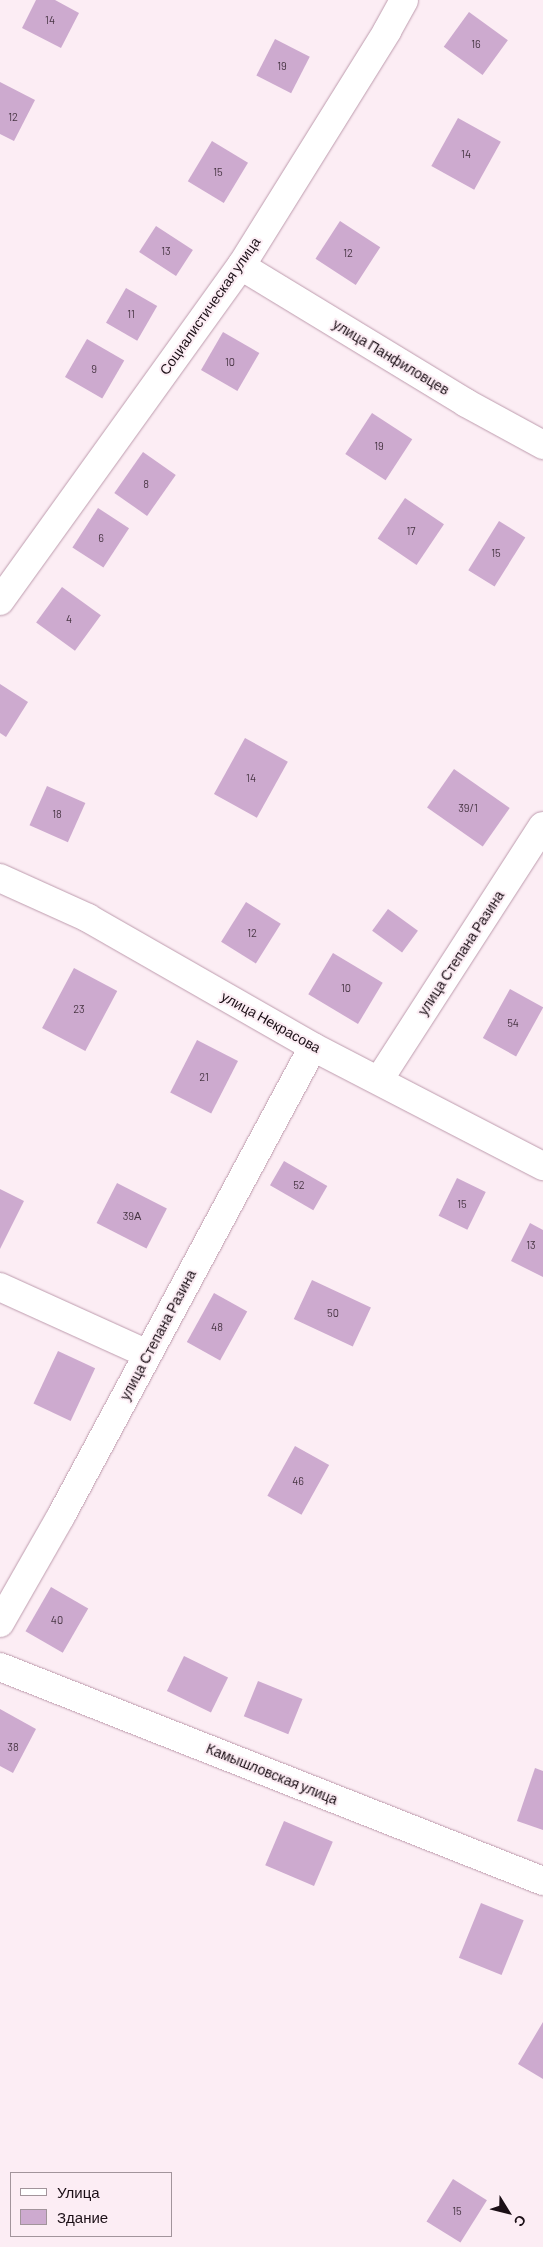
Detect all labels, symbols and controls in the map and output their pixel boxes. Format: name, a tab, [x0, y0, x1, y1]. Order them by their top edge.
house number: 14	[45, 13, 55, 27]
house number: 16	[471, 37, 481, 51]
house number: 19	[277, 59, 287, 73]
house number: 12	[8, 110, 18, 124]
house number: 14	[461, 147, 471, 161]
house number: 15	[213, 165, 223, 179]
street label: Социалистическая улица	[156, 234, 264, 378]
house number: 13	[161, 244, 171, 258]
house number: 12	[343, 246, 353, 260]
house number: 11	[127, 307, 135, 321]
street label: улица Панфиловцев	[330, 316, 452, 398]
house number: 10	[225, 355, 235, 369]
house number: 9	[91, 362, 97, 376]
house number: 19	[374, 439, 384, 453]
house number: 8	[143, 477, 149, 491]
house number: 17	[406, 524, 416, 538]
house number: 6	[98, 531, 104, 545]
house number: 15	[491, 546, 501, 560]
house number: 4	[66, 612, 72, 626]
house number: 14	[246, 771, 256, 785]
house number: 39/1	[458, 801, 478, 815]
house number: 18	[52, 807, 62, 821]
street label: улица Степана Разина	[414, 887, 508, 1019]
house number: 12	[247, 926, 257, 940]
house number: 10	[341, 981, 351, 995]
street label: улица Некрасова	[218, 988, 324, 1056]
house number: 23	[73, 1002, 85, 1016]
house number: 54	[507, 1016, 519, 1030]
house number: 21	[199, 1070, 209, 1084]
house number: 52	[293, 1178, 305, 1192]
house number: 15	[457, 1197, 467, 1211]
house number: 39А	[123, 1209, 141, 1223]
house number: 13	[526, 1238, 536, 1252]
street label: улица Степана Разина	[116, 1267, 200, 1403]
house number: 50	[327, 1306, 339, 1320]
house number: 48	[211, 1320, 223, 1334]
house number: 46	[292, 1474, 304, 1488]
house number: 40	[51, 1613, 63, 1627]
house number: 38	[7, 1740, 19, 1754]
street label: Камышловская улица	[204, 1740, 340, 1808]
legend	[10, 2172, 172, 2237]
text: Улица	[57, 2183, 100, 2201]
north arrow	[483, 2187, 533, 2237]
house number: 15	[452, 2204, 462, 2218]
text: Здание	[57, 2208, 108, 2226]
text: С	[511, 2212, 530, 2230]

